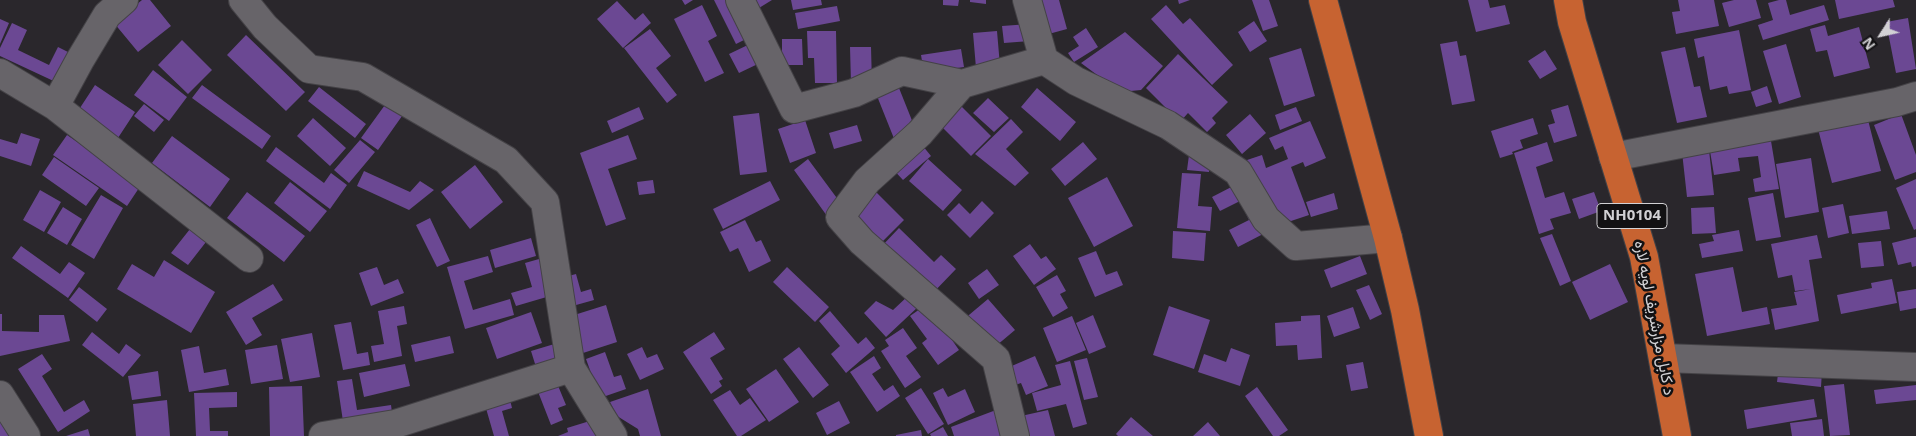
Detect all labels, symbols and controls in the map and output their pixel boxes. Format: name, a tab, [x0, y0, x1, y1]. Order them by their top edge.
north arrow	[1856, 10, 1906, 60]
text: N	[1857, 34, 1879, 54]
road number: NH0104	[1597, 204, 1667, 228]
street label: د کابل مزارشریف لویه لاره	[1630, 239, 1678, 397]

